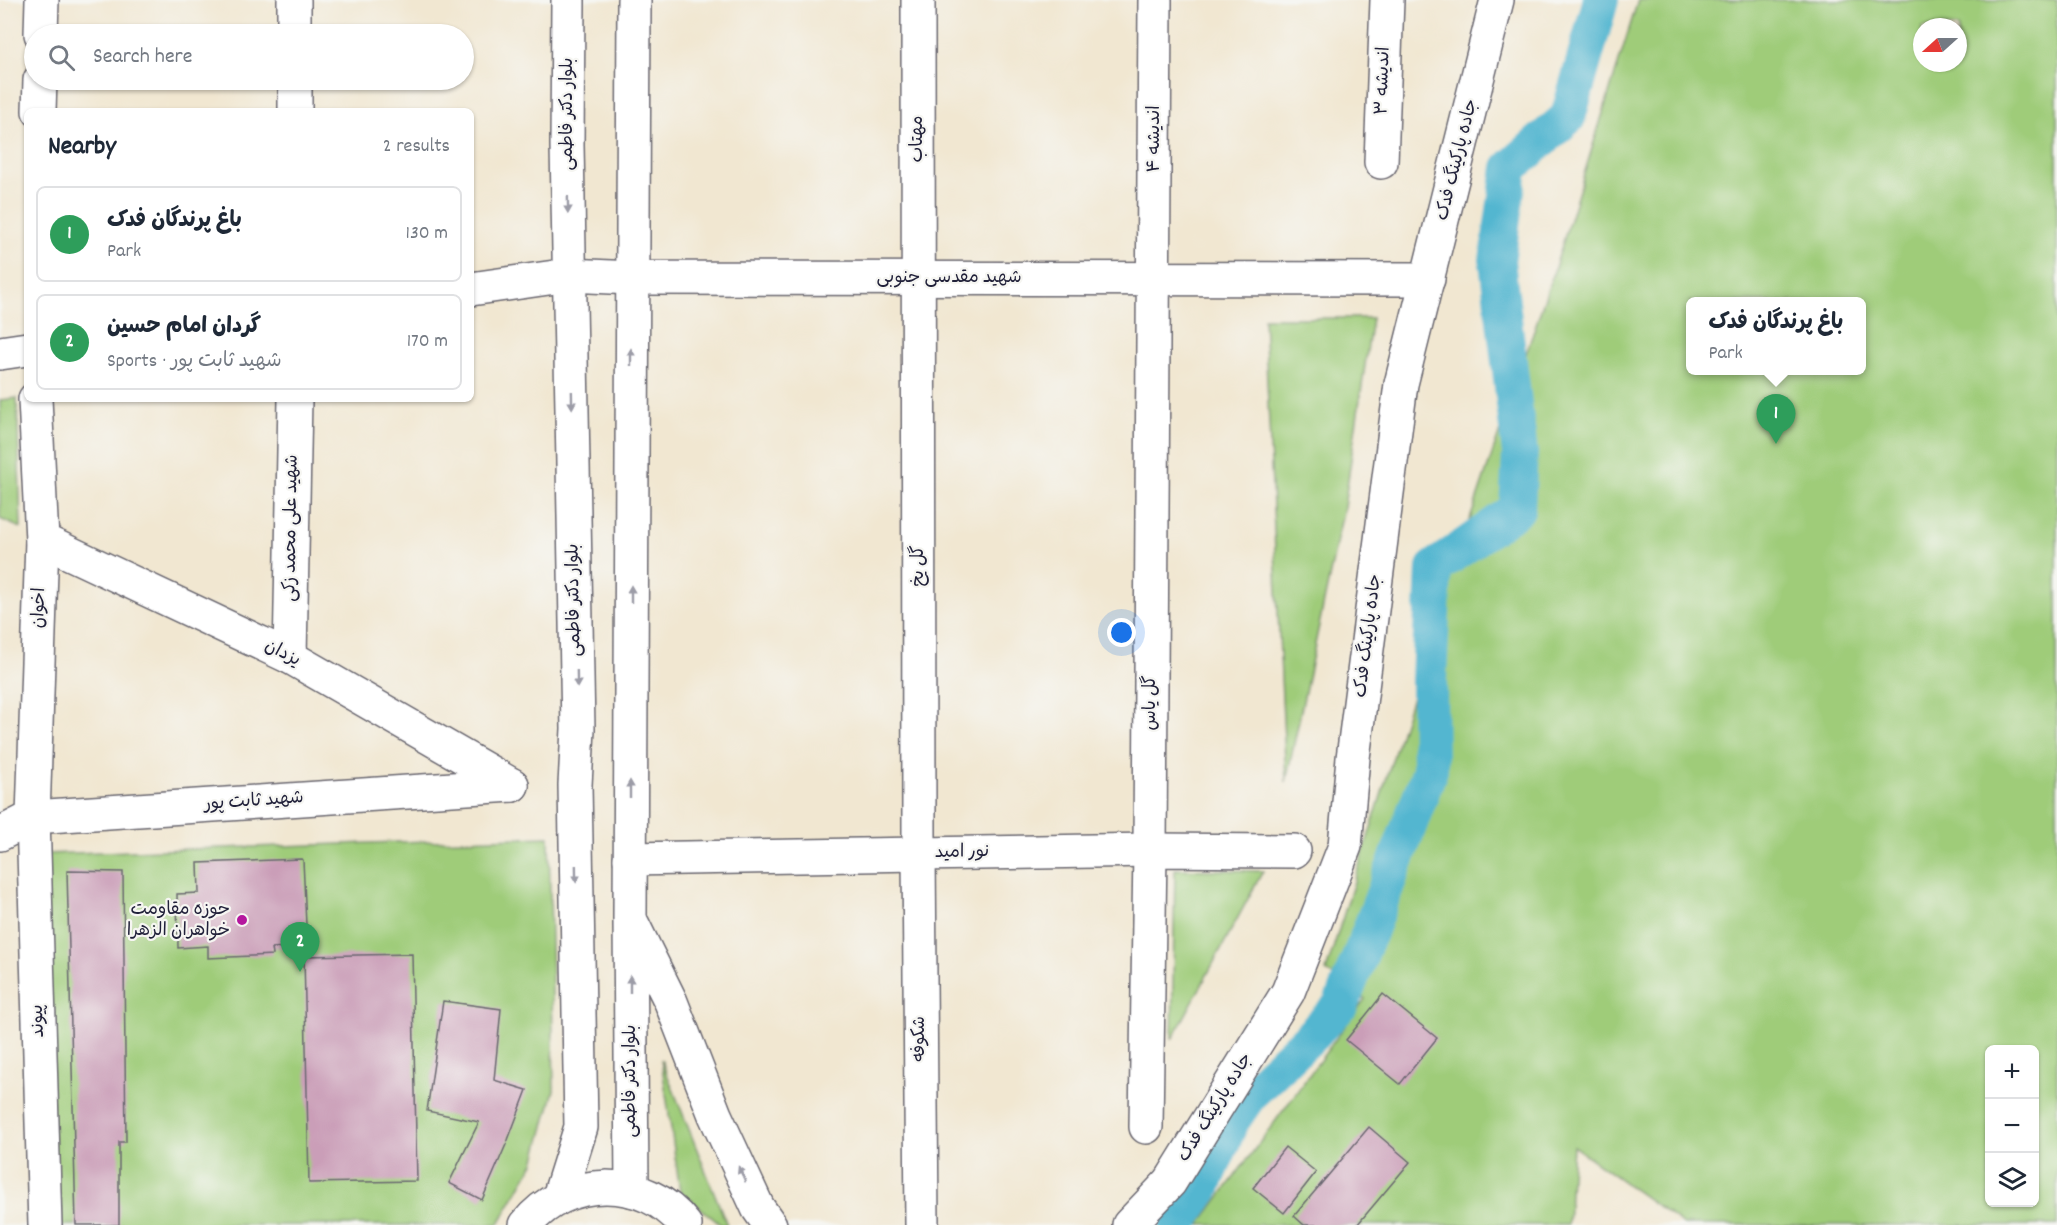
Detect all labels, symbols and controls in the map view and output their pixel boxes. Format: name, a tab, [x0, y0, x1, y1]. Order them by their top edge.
north arrow	[1913, 18, 1967, 72]
search box	[24, 24, 474, 90]
icon: search	[45, 41, 78, 74]
text: Search here	[93, 42, 192, 73]
street label: اندیشه ۳	[1370, 46, 1398, 116]
street label: بلوار دکتر فاطمی	[556, 58, 581, 170]
street label: جاده پارکینگ فدک	[1431, 97, 1485, 223]
street label: اندیشه ۴	[1143, 105, 1168, 173]
street label: مهتاب	[906, 115, 931, 163]
text: Nearby	[48, 129, 116, 166]
text: 2 results	[383, 133, 450, 161]
one-way arrow	[563, 196, 573, 215]
text: باغ پرندگان فدک	[107, 206, 242, 237]
text: 1	[67, 220, 72, 248]
text: 130 m	[406, 220, 448, 248]
text: Park	[107, 238, 141, 266]
street label: شهید مقدسی جنوبی	[876, 266, 1022, 291]
popup	[1686, 297, 1866, 375]
text: باغ پرندگان فدک	[1709, 308, 1843, 339]
text: گردان امام حسین	[107, 312, 261, 343]
text: 2	[65, 328, 74, 356]
text: 170 m	[407, 328, 448, 356]
text: Park	[1709, 340, 1743, 368]
text: Sports · شهید ثابت پور	[107, 348, 282, 376]
one-way arrow	[627, 348, 636, 367]
one-way arrow	[567, 391, 576, 410]
pin: 1	[1756, 394, 1796, 444]
street label: شهید علی محمد زکی	[278, 454, 306, 602]
street label: بلوار دکتر فاطمی	[562, 543, 588, 657]
street label: گل یخ	[907, 545, 932, 587]
street label: جاده پارکینگ فدک	[1349, 573, 1389, 699]
one-way arrow	[626, 585, 636, 604]
street label: اخوان	[27, 587, 53, 629]
your location	[1107, 618, 1136, 647]
street label: یزدان	[260, 634, 304, 674]
one-way arrow	[572, 670, 582, 689]
street label: گل یاس	[1139, 675, 1164, 731]
one-way arrow	[625, 780, 635, 799]
street label: شهید ثابت پور	[201, 786, 305, 818]
street label: نور امید	[935, 840, 989, 866]
one-way arrow	[571, 865, 581, 884]
place label: حوزه مقاومت خواهران الزهرا	[127, 898, 230, 944]
marker: حوزه مقاومت خواهران الزهرا	[235, 913, 249, 927]
pin: 2	[280, 922, 320, 972]
one-way arrow	[625, 975, 635, 994]
street label: پیوند	[26, 1004, 52, 1038]
street label: شکوفه	[908, 1016, 933, 1062]
street label: بلوار دکتر فاطمی	[619, 1025, 644, 1137]
map controls	[1985, 1045, 2039, 1207]
button: +	[1985, 1045, 2039, 1099]
street label: جاده پارکینگ فدک	[1172, 1049, 1260, 1167]
button: −	[1985, 1099, 2039, 1153]
button: layers	[1985, 1153, 2039, 1207]
one-way arrow	[738, 1166, 747, 1183]

